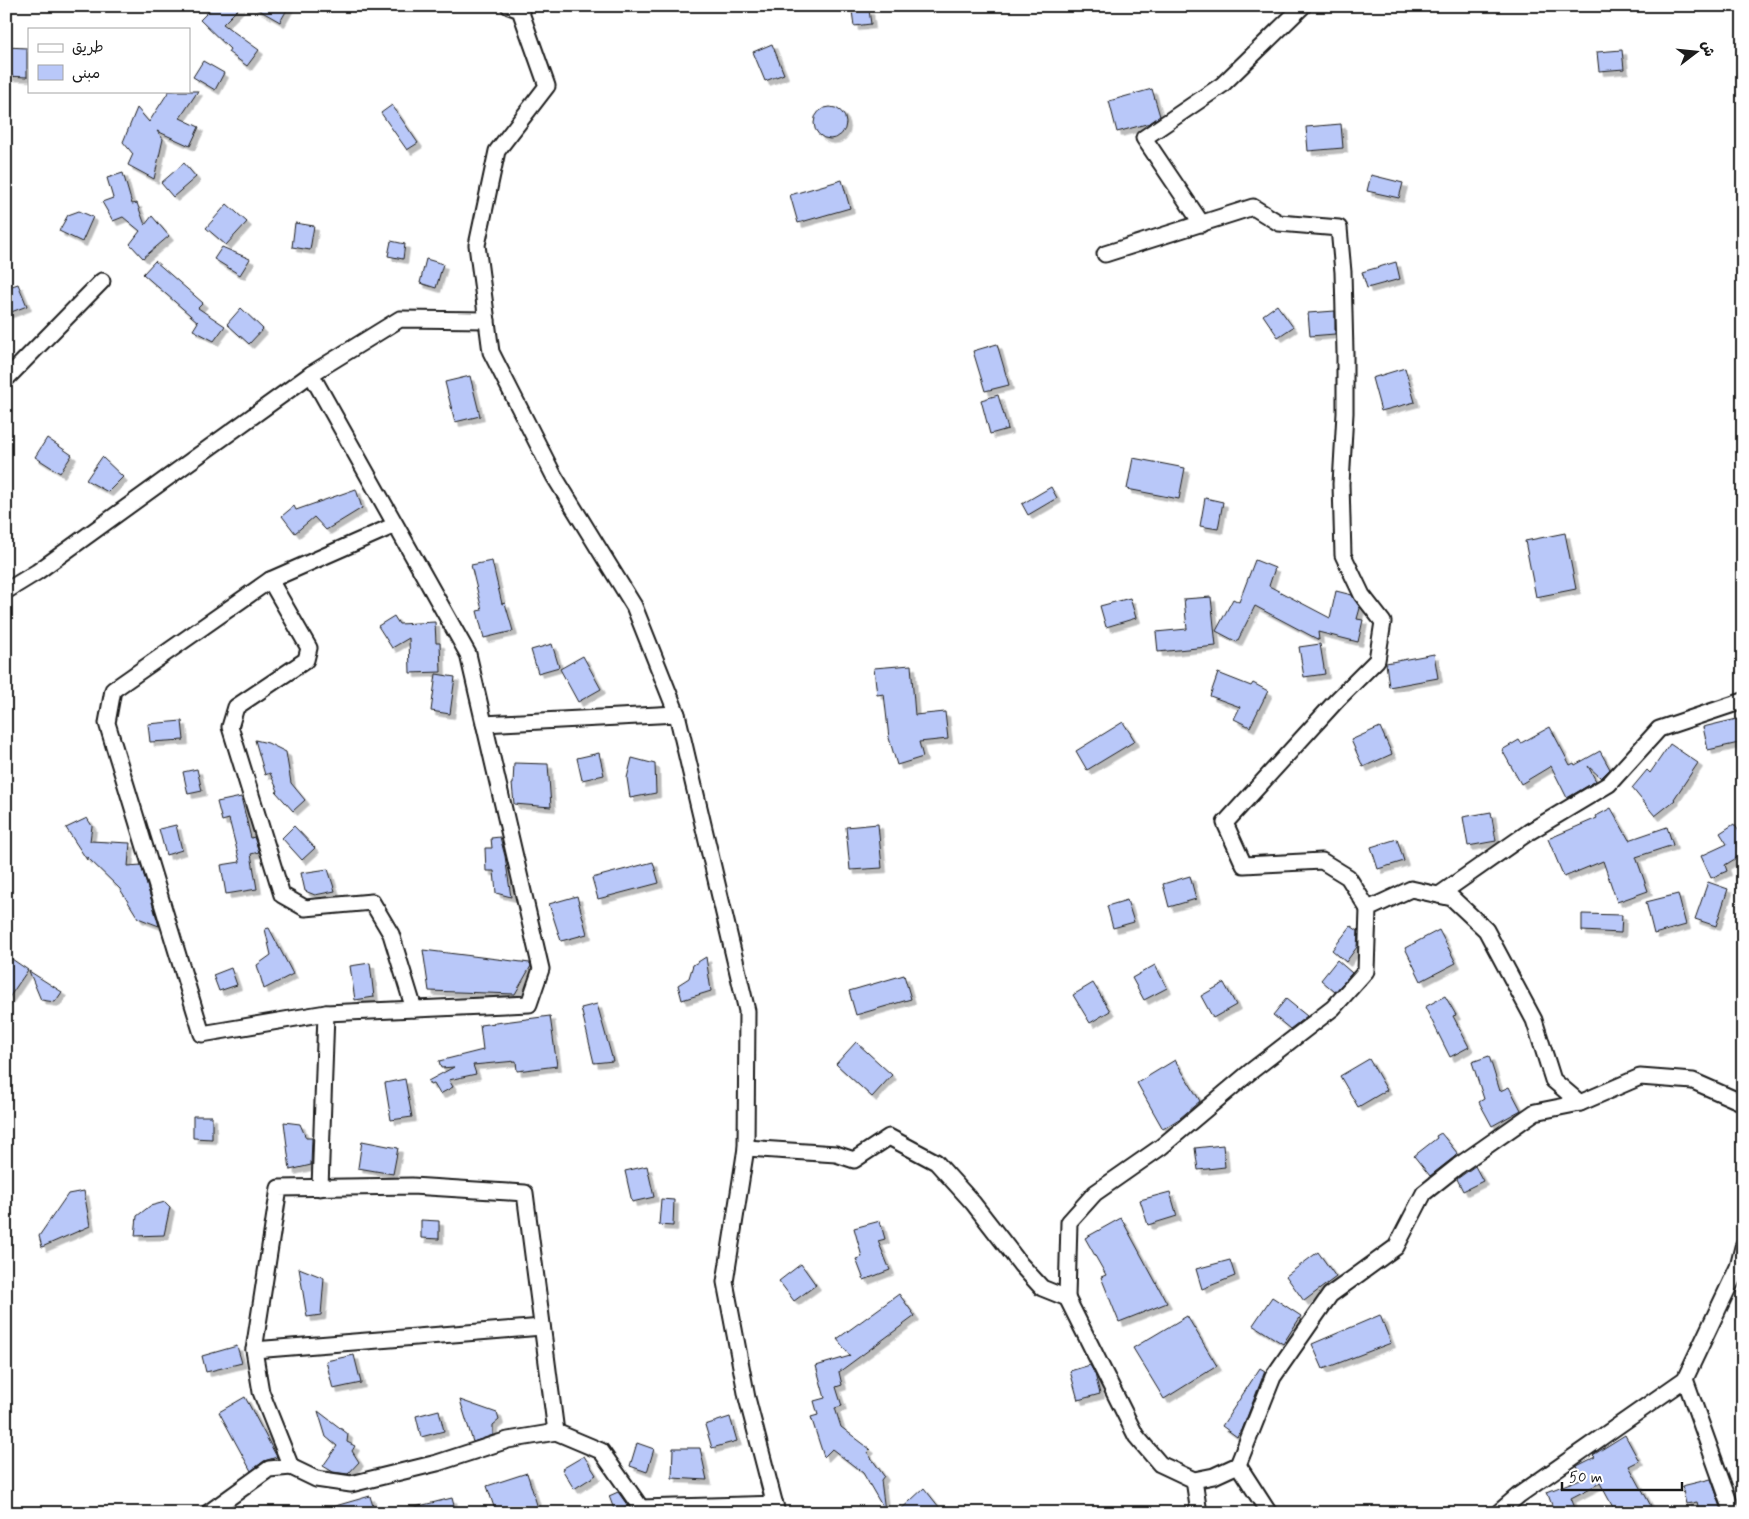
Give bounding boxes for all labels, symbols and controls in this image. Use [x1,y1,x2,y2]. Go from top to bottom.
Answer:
legend [28,28,190,92]
north arrow [1672,28,1722,78]
text: طريق [72,38,104,58]
text: ش [1697,39,1718,59]
text: مبنى [72,64,100,84]
scale bar [1562,1459,1682,1491]
text: 50 m [1569,1468,1603,1488]

